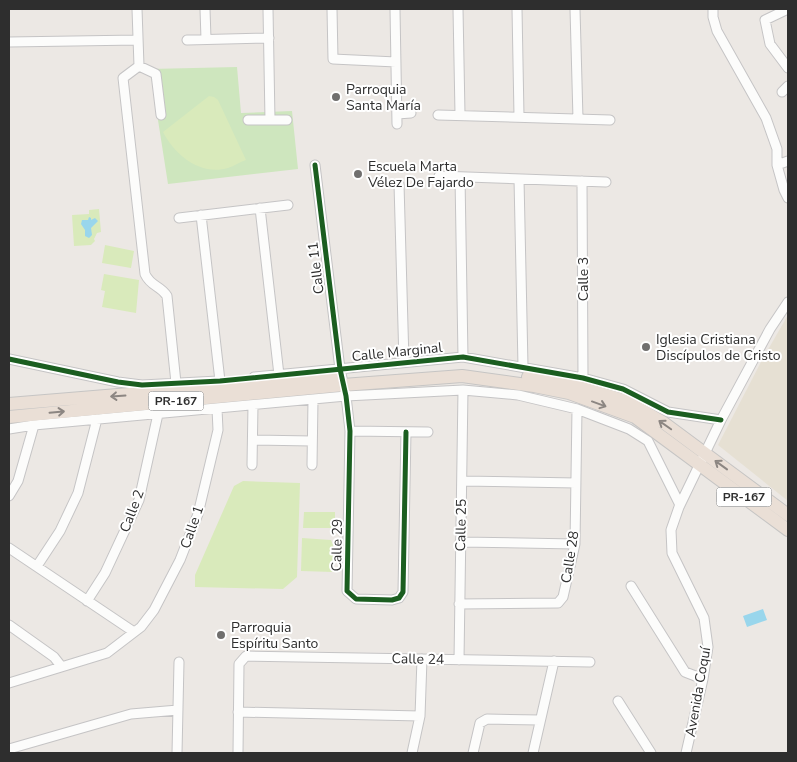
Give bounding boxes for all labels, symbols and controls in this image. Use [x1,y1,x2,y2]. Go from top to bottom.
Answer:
place label: Parroquia Santa María [346,80,421,115]
marker: Parroquia Santa María [330,91,342,103]
place label: Escuela Marta Vélez De Fajardo [367,157,474,192]
marker: Escuela Marta Vélez De Fajardo [352,168,364,180]
street label: Calle 11 [303,241,329,295]
street label: Calle 3 [574,257,593,301]
place label: Iglesia Cristiana Discípulos de Cristo [656,330,781,365]
street label: Calle Marginal [351,338,444,366]
marker: Iglesia Cristiana Discípulos de Cristo [640,341,652,353]
one-way arrow [111,391,127,400]
road number: PR-167 [148,392,204,411]
one-way arrow [590,400,606,409]
one-way arrow [49,407,65,417]
one-way arrow [658,420,672,430]
one-way arrow [715,460,728,471]
street label: Calle 2 [115,487,149,535]
road number: PR-167 [716,488,772,507]
street label: Calle 25 [451,498,471,552]
street label: Calle 1 [176,503,208,551]
street label: Calle 29 [327,518,347,572]
street label: Calle 28 [556,529,584,585]
place label: Parroquia Espíritu Santo [231,618,319,653]
marker: Parroquia Espíritu Santo [215,629,227,641]
street label: Avenida Coquí [681,645,715,738]
street label: Calle 24 [391,649,445,669]

